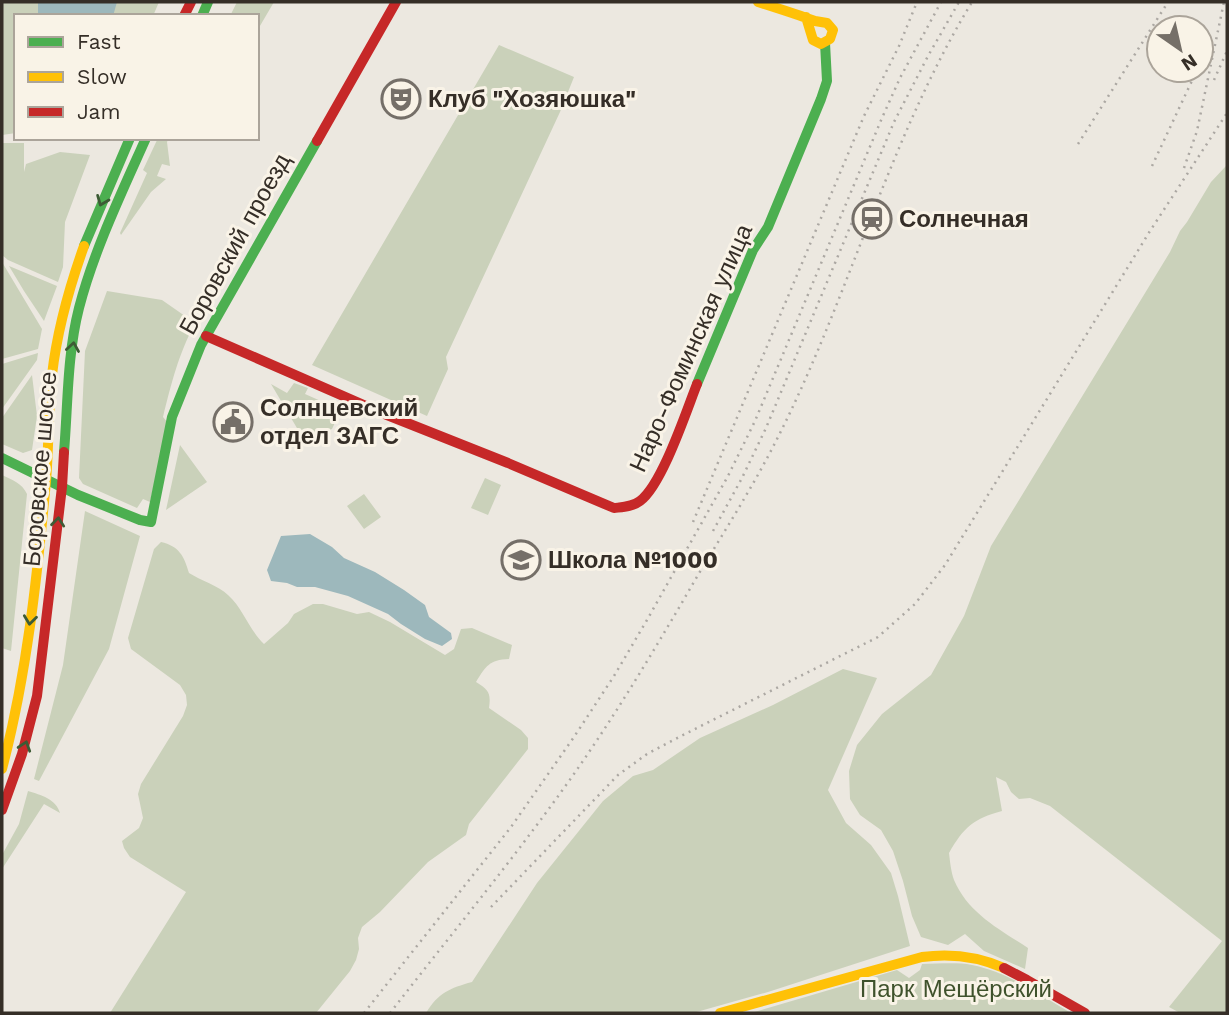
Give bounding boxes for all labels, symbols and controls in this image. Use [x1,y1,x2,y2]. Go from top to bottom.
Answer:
legend [14,14,259,140]
north arrow [1145,14,1215,84]
text: Fast [77,29,121,54]
text: N [1177,49,1201,76]
text: Slow [77,64,127,89]
theatre icon: Клуб "Хозяюшка" [380,78,422,120]
place label: Клуб "Хозяюшка" [428,85,636,113]
text: Jam [77,99,120,124]
street label: Боровский проезд [174,149,296,339]
one-way arrow [97,194,111,206]
station icon: Солнечная [851,198,893,240]
place label: Солнечная [899,205,1029,233]
street label: Наро-Фоминская улица [624,219,759,476]
one-way arrow [65,341,80,353]
street label: Боровское шоссе [18,370,62,568]
place label: Солнцевский отдел ЗАГС [260,394,418,450]
public building icon: Солнцевский отдел ЗАГС [212,401,254,443]
one-way arrow [51,516,66,527]
school or university icon: Школа №1000 [500,539,542,581]
place label: Школа №1000 [548,546,718,574]
one-way arrow [23,614,38,626]
one-way arrow [17,741,31,753]
park label: Парк Мещёрский [860,975,1052,1003]

